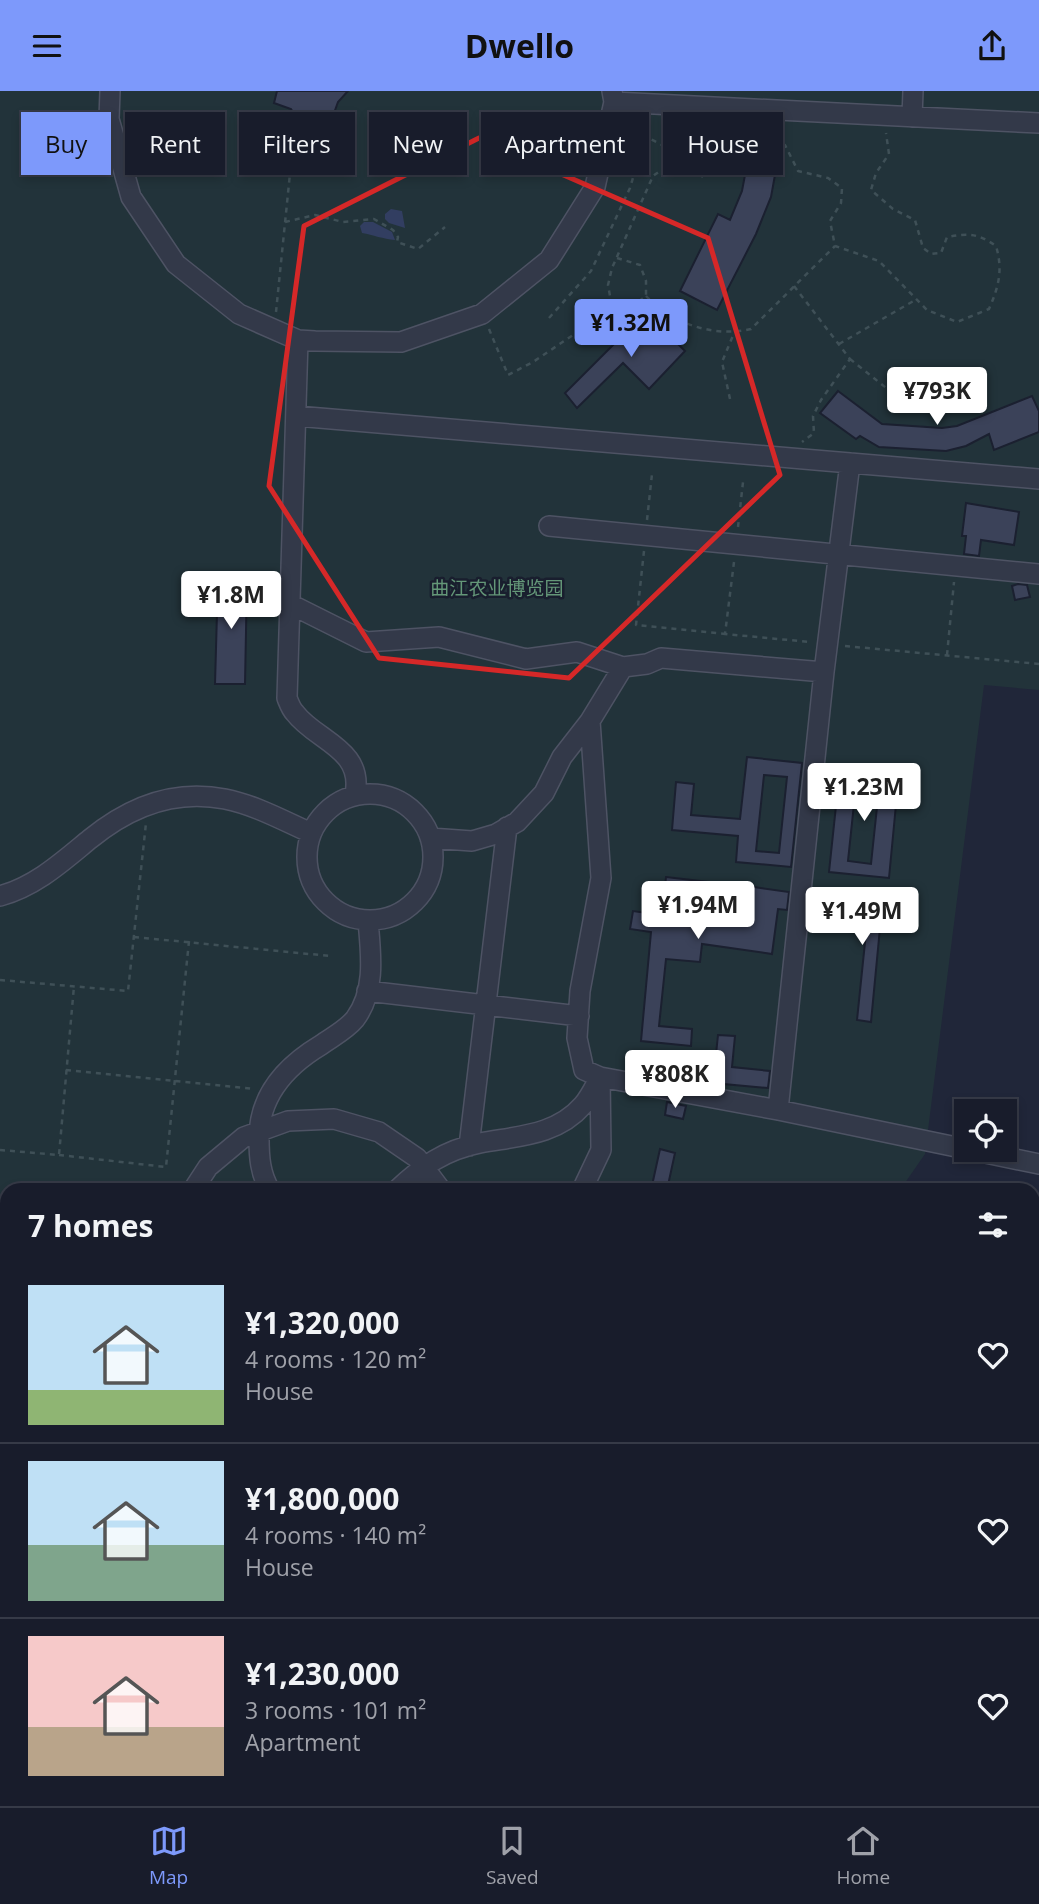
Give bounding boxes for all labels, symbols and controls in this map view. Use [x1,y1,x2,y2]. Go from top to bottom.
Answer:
text: Dwello [465,24,574,67]
icon: menu [28,27,66,65]
icon: share [973,27,1011,65]
chip: Buy [21,112,111,175]
chip: Rent [125,112,225,175]
chip: Filters [239,112,355,175]
chip: New [369,112,467,175]
chip: Apartment [481,112,649,175]
chip: House [663,112,783,175]
pin: ¥1.32M [574,299,688,359]
text: ¥1.32M [591,306,671,338]
pin: ¥793K [888,367,986,427]
text: ¥793K [903,374,971,406]
pin: ¥1.8M [182,571,280,631]
park label: 曲江农业博览园 [430,575,564,601]
text: ¥1.8M [197,578,265,610]
pin: ¥1.23M [807,763,921,823]
text: ¥1.23M [824,770,904,802]
pin: ¥1.94M [641,881,755,941]
pin: ¥1.49M [805,887,919,947]
text: ¥1.94M [658,888,738,920]
text: ¥1.49M [822,894,902,926]
pin: ¥808K [626,1051,724,1110]
text: ¥808K [641,1057,709,1089]
map controls [954,1099,1017,1162]
button: locate [954,1099,1017,1162]
text: 7 homes [28,1205,153,1246]
icon: filters [974,1206,1012,1244]
text: ¥1,320,000 [245,1302,399,1343]
icon: home [84,1313,168,1397]
icon: heart [974,1336,1012,1374]
text: 4 rooms · 120 m² [245,1343,426,1375]
text: House [245,1375,314,1407]
text: ¥1,800,000 [245,1478,399,1519]
icon: home [84,1489,168,1573]
icon: heart [974,1512,1012,1550]
text: 4 rooms · 140 m² [245,1519,426,1551]
text: House [245,1551,314,1583]
text: ¥1,230,000 [245,1653,399,1694]
icon: home [84,1664,168,1748]
icon: heart [974,1687,1012,1725]
text: 3 rooms · 101 m² [245,1694,426,1726]
text: Apartment [245,1726,361,1758]
tab: Map [149,1822,188,1890]
tab: Saved [486,1822,539,1890]
tab: Home [836,1822,890,1890]

